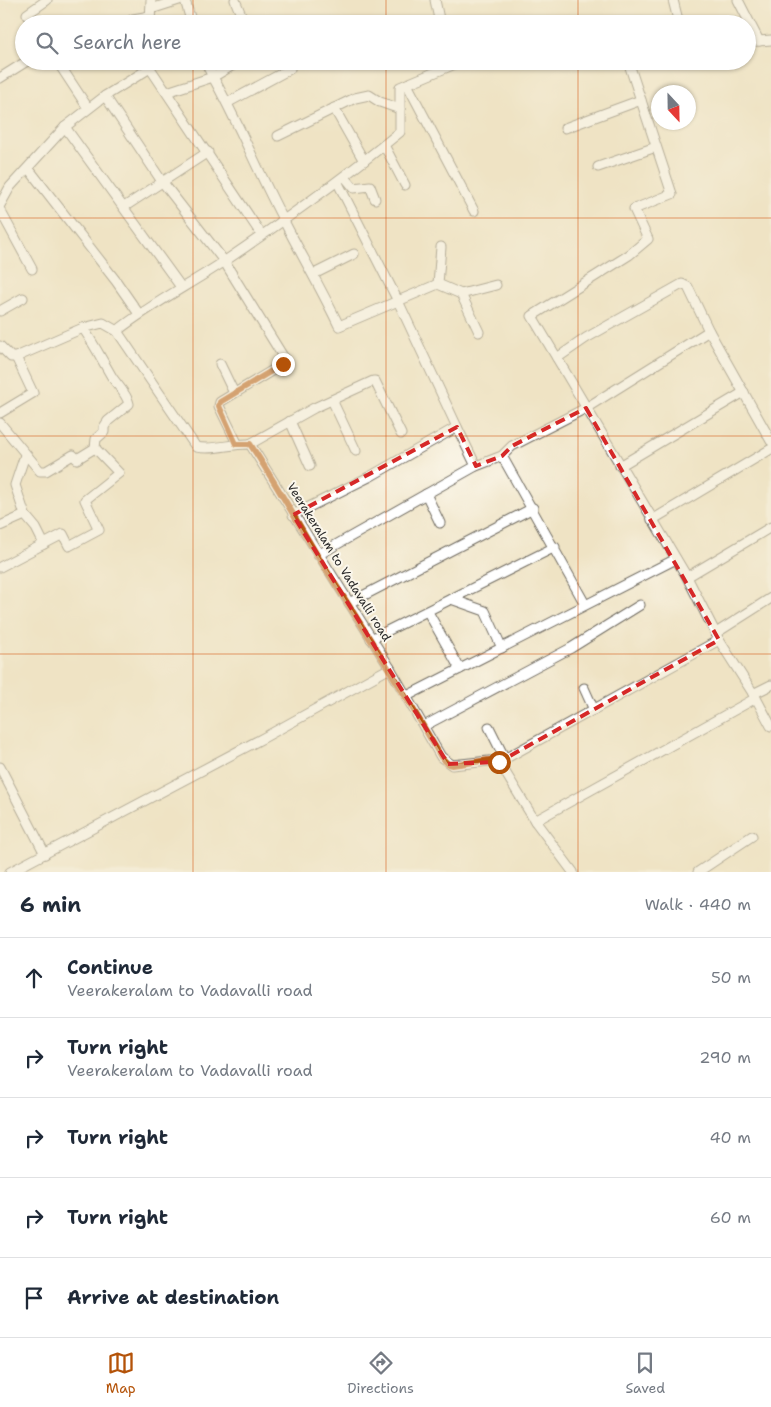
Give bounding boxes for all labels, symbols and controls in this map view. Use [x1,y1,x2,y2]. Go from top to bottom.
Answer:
search box [15,15,756,70]
icon: search [33,29,61,57]
text: Search here [73,30,182,55]
north arrow [651,85,696,130]
route end [272,353,295,376]
street label: Veerakeralam to Vadavalli road [283,480,395,645]
route start [488,751,511,774]
text: 6 min [20,891,81,919]
text: Walk · 440 m [645,894,751,915]
text: Continue [67,955,153,980]
icon: ahead [20,964,48,992]
text: 50 m [711,967,751,988]
text: Veerakeralam to Vadavalli road [67,980,313,1001]
text: Turn right [67,1035,168,1060]
icon: right [20,1044,48,1072]
text: 290 m [699,1047,751,1068]
text: Veerakeralam to Vadavalli road [67,1060,313,1081]
icon: right [20,1124,48,1152]
text: Turn right [67,1125,168,1150]
text: 40 m [709,1127,751,1148]
icon: right [20,1204,48,1232]
text: Turn right [67,1205,168,1230]
text: 60 m [710,1207,751,1228]
icon: arrive [20,1284,48,1312]
text: Arrive at destination [67,1285,279,1310]
tab: Map [106,1349,136,1397]
tab: Directions [347,1349,414,1397]
tab: Saved [626,1349,665,1397]

